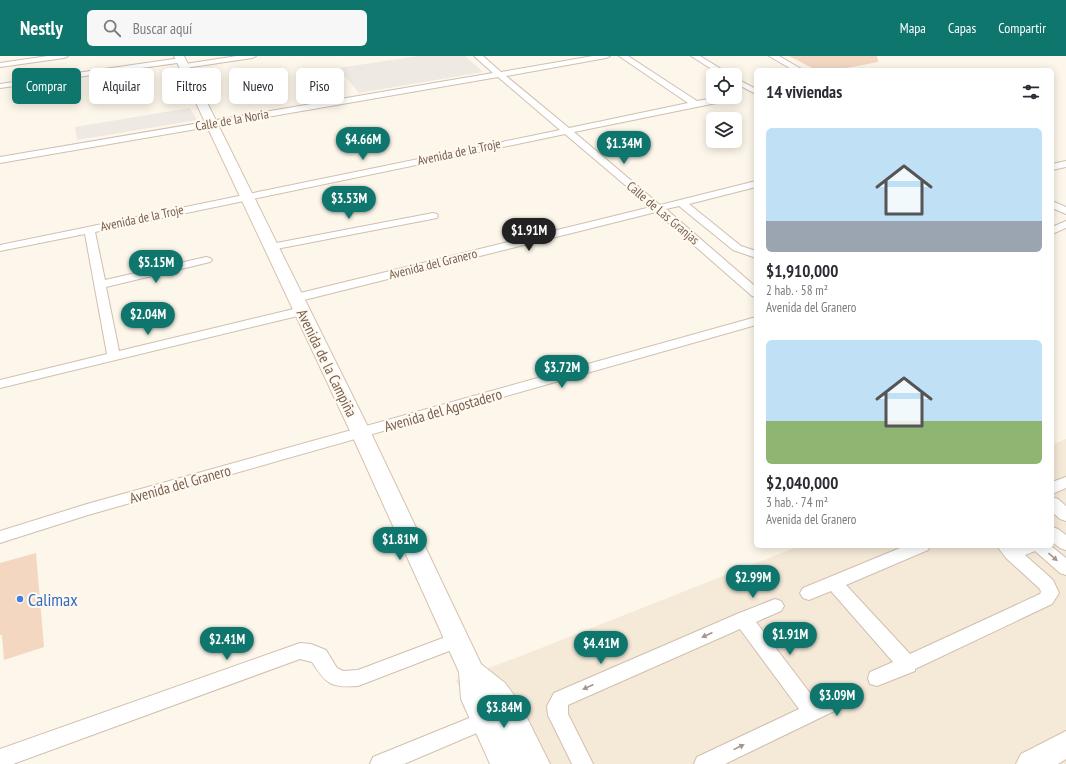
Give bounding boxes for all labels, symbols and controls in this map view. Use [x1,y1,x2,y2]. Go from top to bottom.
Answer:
search box [87,10,367,46]
text: Nestly [20,16,63,40]
icon: search [101,17,123,39]
text: Buscar aquí [133,19,192,38]
text: Mapa [900,19,926,37]
text: Capas [948,19,976,37]
text: Compartir [998,19,1046,37]
chip: Comprar [12,68,81,104]
chip: Alquilar [89,68,154,104]
chip: Filtros [162,68,221,104]
chip: Nuevo [229,68,288,104]
chip: Piso [296,68,344,104]
map controls [706,68,742,148]
button: locate [706,68,742,104]
text: 14 viviendas [766,81,842,103]
icon: filters [1020,81,1042,103]
street label: Calle de la Noria [194,105,270,135]
button: layers [706,112,742,148]
pin: $4.66M [330,127,396,161]
text: $4.66M [345,131,381,148]
pin: $1.34M [591,131,657,165]
street label: Avenida de la Troje [416,135,502,169]
text: $1.34M [606,135,642,152]
icon: home [868,154,940,226]
street label: Calle de Las Granjas [623,178,703,248]
pin: $3.53M [316,186,382,220]
text: $3.53M [331,190,367,207]
street label: Avenida de la Troje [99,201,185,235]
pin: $1.91M [496,218,562,252]
text: $1.91M [511,222,547,239]
street label: Avenida del Granero [387,245,479,283]
pin: $5.15M [123,250,189,284]
text: $5.15M [138,254,174,271]
text: $1,910,000 [766,260,838,282]
text: 2 hab. · 58 m² [766,282,828,299]
text: Avenida del Granero [766,299,856,316]
pin: $2.04M [115,302,181,336]
text: $2.04M [130,306,166,323]
street label: Avenida de la Campiña [293,306,361,420]
pin: $3.72M [529,355,595,389]
text: $3.72M [544,359,580,376]
icon: home [868,366,940,438]
street label: Avenida del Agostadero [382,384,504,436]
street label: Avenida del Granero [127,460,233,508]
text: $2,040,000 [766,472,838,494]
text: 3 hab. · 74 m² [766,494,828,511]
text: Avenida del Granero [766,511,856,528]
pin: $1.81M [367,527,433,561]
text: $1.81M [382,531,418,548]
one-way arrow [1048,553,1058,562]
pin: $2.99M [720,565,786,599]
text: $2.99M [735,569,771,586]
place label: Calimax [28,588,78,611]
marker: Calimax [15,594,25,604]
pin: $1.91M [757,622,823,656]
text: $1.91M [772,626,808,643]
pin: $2.41M [194,627,260,661]
text: $2.41M [209,631,245,648]
pin: $4.41M [568,631,634,665]
one-way arrow [702,632,713,638]
text: $4.41M [583,635,619,652]
pin: $3.09M [804,683,870,717]
one-way arrow [583,684,594,690]
text: $3.09M [819,687,855,704]
pin: $3.84M [471,695,537,729]
text: $3.84M [486,699,522,716]
one-way arrow [734,744,745,750]

